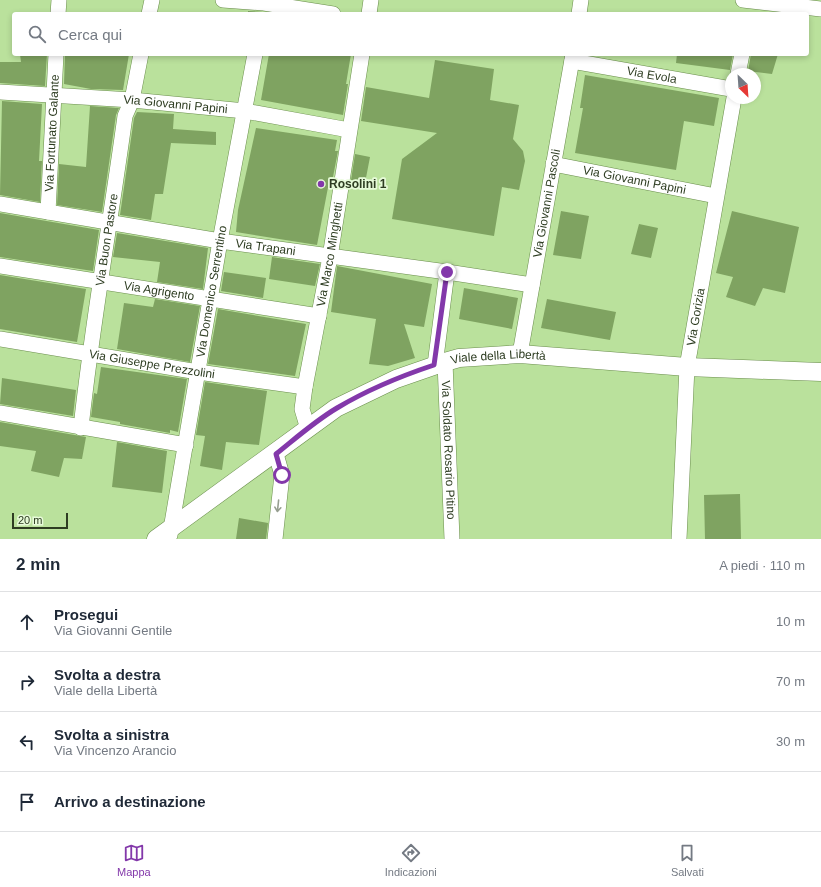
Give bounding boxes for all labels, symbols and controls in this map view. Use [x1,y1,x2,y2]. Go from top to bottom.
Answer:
search box [12,12,809,56]
icon: search [26,23,48,45]
text: Cerca qui [58,26,122,43]
street label: Via Evola [626,64,678,86]
north arrow [725,68,761,104]
street label: Via Fortunato Galante [42,74,62,192]
street label: Via Giovanni Papini [123,92,228,116]
street label: Via Giovanni Pascoli [530,148,563,259]
street label: Via Giovanni Papini [582,163,687,197]
place label: Rosolini 1 [329,177,387,191]
marker: Rosolini 1 [316,179,326,189]
street label: Via Buon Pastore [93,192,121,287]
street label: Via Marco Minghetti [314,201,346,308]
street label: Via Domenico Serrentino [193,224,230,358]
street label: Via Trapani [235,236,296,258]
route end [438,263,456,281]
street label: Via Agrigento [123,278,196,303]
street label: Via Gorizia [684,287,708,347]
street label: Via Giuseppe Prezzolini [88,347,216,381]
street label: Viale della Libertà [449,347,547,367]
street label: Via Soldato Rosario Pitino [439,380,458,520]
route start [273,466,291,484]
one-way arrow [274,499,282,512]
scale bar [12,511,68,530]
text: 20 m [18,514,42,526]
text: 2 min [16,555,60,574]
text: A piedi · 110 m [719,558,805,573]
text: Prosegui [54,606,118,623]
icon: ahead [16,611,38,633]
text: 10 m [776,614,805,629]
text: Via Giovanni Gentile [54,623,172,638]
text: Svolta a destra [54,666,161,683]
icon: right [16,671,38,693]
text: 70 m [776,674,805,689]
text: Viale della Libertà [54,683,157,698]
text: Svolta a sinistra [54,726,169,743]
icon: left [16,731,38,753]
text: 30 m [776,734,805,749]
text: Via Vincenzo Arancio [54,743,176,758]
icon: arrive [16,791,38,813]
text: Arrivo a destinazione [54,793,206,810]
tab: Mappa [117,842,151,878]
tab: Indicazioni [385,842,437,878]
tab: Salvati [671,842,704,878]

